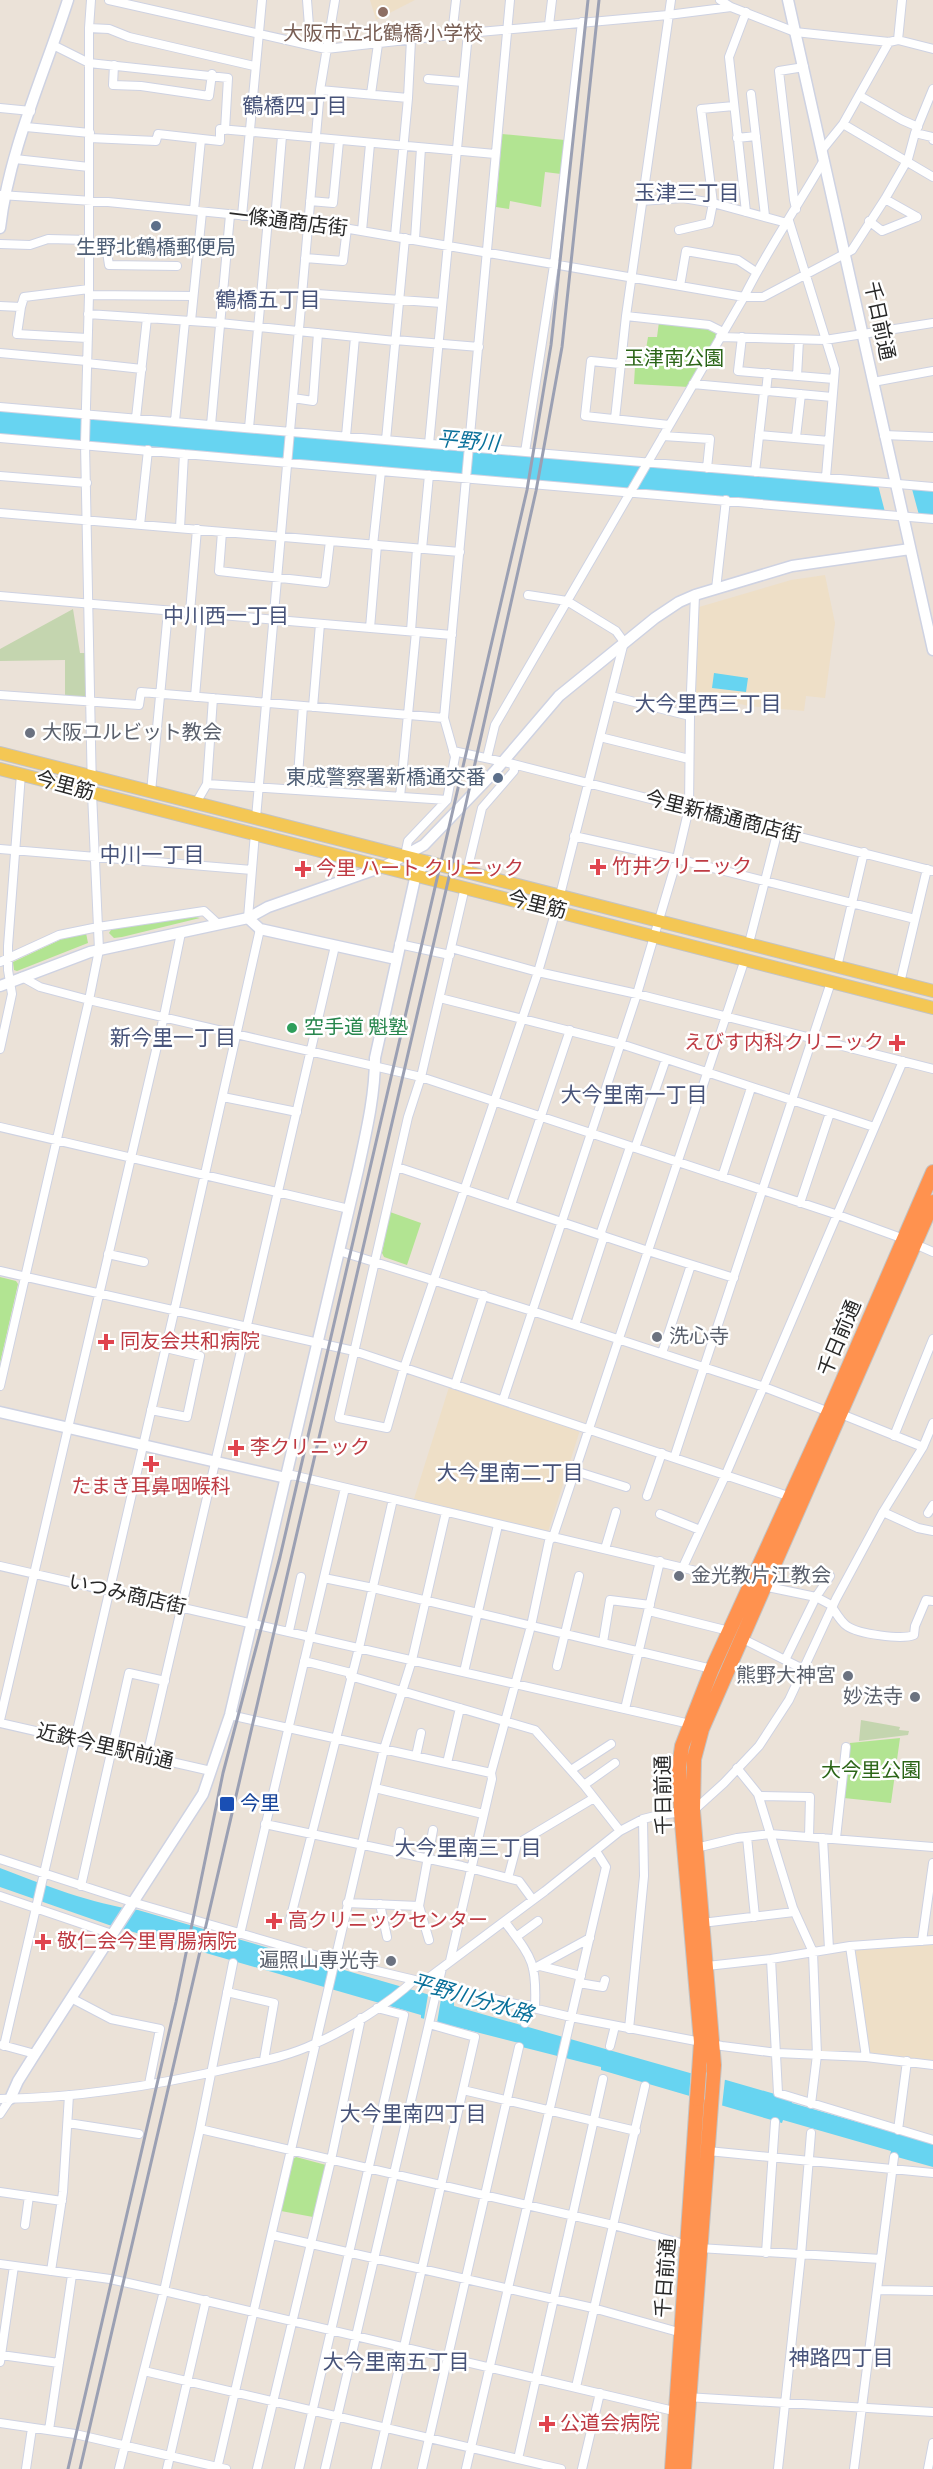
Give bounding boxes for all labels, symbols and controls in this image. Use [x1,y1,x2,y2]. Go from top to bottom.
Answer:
marker: 大阪市立北鶴橋小学校 [376,5,390,19]
place label: 大阪市立北鶴橋小学校 [283,20,483,48]
district label: 鶴橋四丁目 [243,91,348,121]
district label: 玉津三丁目 [635,178,740,208]
street label: 一條通商店街 [227,201,349,243]
marker: 生野北鶴橋郵便局 [149,219,163,233]
place label: 生野北鶴橋郵便局 [76,234,236,262]
street label: 千日前通 [857,279,901,363]
district label: 鶴橋五丁目 [216,285,321,315]
park label: 玉津南公園 [624,345,724,373]
water label: 平野川 [435,423,503,459]
district label: 中川西一丁目 [163,601,289,631]
district label: 大今里西三丁目 [635,689,782,719]
place label: 大阪ユルビット教会 [42,719,222,747]
marker: 大阪ユルビット教会 [23,726,37,740]
place label: 東成警察署新橋通交番 [286,764,486,792]
street label: 今里筋 [32,765,98,807]
marker: 東成警察署新橋通交番 [491,771,505,785]
street label: 今里新橋通商店街 [642,784,804,850]
district label: 中川一丁目 [100,840,205,870]
place label: 竹井クリニック [612,853,752,881]
place label: 今里 ハート クリニック [316,855,524,883]
marker: 竹井クリニック [589,858,607,876]
marker: 今里 ハート クリニック [294,860,312,878]
street label: 今里筋 [505,884,569,926]
place label: 空手道 魁塾 [304,1014,408,1042]
marker: 空手道 魁塾 [285,1021,299,1035]
district label: 新今里一丁目 [110,1023,236,1053]
place label: えびす内科クリニック [684,1029,884,1057]
marker: えびす内科クリニック [888,1034,906,1052]
district label: 大今里南一丁目 [561,1080,708,1110]
street label: 千日前通 [811,1296,869,1380]
place label: 洗心寺 [669,1323,729,1351]
place label: 同友会共和病院 [120,1328,260,1356]
marker: 洗心寺 [650,1330,664,1344]
marker: 同友会共和病院 [97,1333,115,1351]
place label: 李クリニック [250,1434,370,1462]
marker: 李クリニック [227,1439,245,1457]
marker: たまき耳鼻咽喉科 [142,1455,160,1473]
district label: 大今里南二丁目 [437,1458,584,1488]
place label: たまき耳鼻咽喉科 [71,1473,231,1501]
place label: 金光教片江教会 [691,1562,831,1590]
street label: いつみ商店街 [65,1568,189,1622]
marker: 金光教片江教会 [672,1569,686,1583]
place label: 熊野大神宮 [736,1662,836,1690]
marker: 熊野大神宮 [841,1669,855,1683]
place label: 妙法寺 [843,1683,903,1711]
marker: 妙法寺 [908,1690,922,1704]
street label: 近鉄今里駅前通 [34,1718,176,1776]
street label: 千日前通 [649,1755,679,1835]
park label: 大今里公園 [821,1757,921,1785]
place label: 今里 [240,1790,280,1818]
marker: 今里 [218,1795,236,1813]
district label: 大今里南三丁目 [395,1833,542,1863]
place label: 高クリニックセンター [288,1907,488,1935]
marker: 高クリニックセンター [265,1912,283,1930]
place label: 敬仁会今里胃腸病院 [57,1928,237,1956]
marker: 敬仁会今里胃腸病院 [34,1933,52,1951]
place label: 遍照山専光寺 [259,1947,379,1975]
marker: 遍照山専光寺 [384,1954,398,1968]
water label: 平野川分水路 [407,1966,539,2030]
district label: 大今里南四丁目 [340,2099,487,2129]
street label: 千日前通 [649,2237,683,2319]
district label: 神路四丁目 [789,2343,894,2373]
district label: 大今里南五丁目 [323,2347,470,2377]
place label: 公道会病院 [560,2410,660,2438]
marker: 公道会病院 [538,2415,556,2433]

